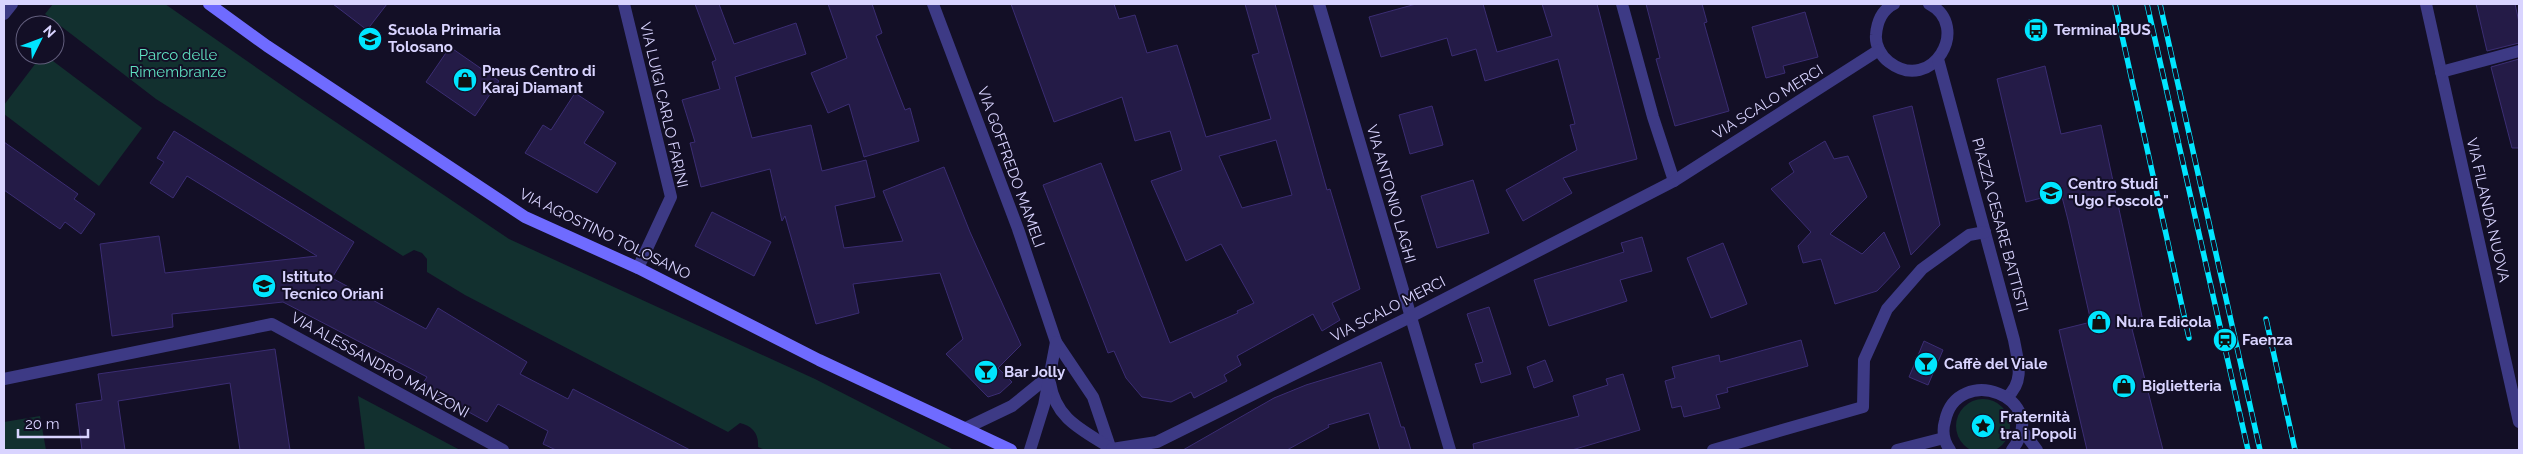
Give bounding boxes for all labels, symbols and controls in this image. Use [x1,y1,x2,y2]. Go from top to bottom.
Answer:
north arrow [15,15,65,65]
bus stop icon: Terminal BUS [2023,17,2049,43]
street label: VIA LUIGI CARLO FARINI [636,20,692,190]
place label: Scuola Primaria Tolosano [388,21,501,56]
place label: Terminal BUS [2054,21,2151,39]
text: N [40,22,59,41]
school or university icon: Scuola Primaria Tolosano [357,26,383,52]
park label: Parco delle Rimembranze [130,46,227,81]
street label: VIA SCALO MERCI [1710,61,1826,143]
place label: Pneus Centro di Karaj Diamant [482,62,596,97]
shop icon: Pneus Centro di Karaj Diamant [452,67,478,93]
street label: VIA GOFFREDO MAMELI [973,84,1049,250]
street label: VIA ANTONIO LAGHI [1363,123,1419,265]
street label: PIAZZA CESARE BATTISTI [1968,136,2032,314]
street label: VIA FILANDA NUOVA [2463,136,2513,284]
place label: Centro Studi "Ugo Foscolo" [2068,175,2169,210]
school or university icon: Centro Studi "Ugo Foscolo" [2038,180,2064,206]
street label: VIA AGOSTINO TOLOSANO [516,185,694,283]
place label: Istituto Tecnico Oriani [282,268,384,303]
street label: VIA SCALO MERCI [1328,272,1448,346]
school or university icon: Istituto Tecnico Oriani [251,273,277,299]
street label: VIA ALESSANDRO MANZONI [288,308,472,422]
shop icon: Nu.ra Edicola [2086,309,2112,335]
place label: Nu.ra Edicola [2116,313,2212,331]
station icon: Faenza [2212,327,2238,353]
place label: Faenza [2242,331,2293,349]
bar icon: Caffè del Viale [1913,351,1939,377]
place label: Caffè del Viale [1944,355,2047,373]
bar icon: Bar Jolly [973,359,999,385]
place label: Bar Jolly [1004,363,1066,381]
shop icon: Biglietteria [2111,373,2137,399]
place label: Biglietteria [2142,377,2222,395]
scale bar [18,406,88,438]
place label: Fraternità tra i Popoli [2000,408,2077,443]
place icon: Fraternità tra i Popoli [1970,413,1996,439]
text: 20 m [25,415,60,433]

